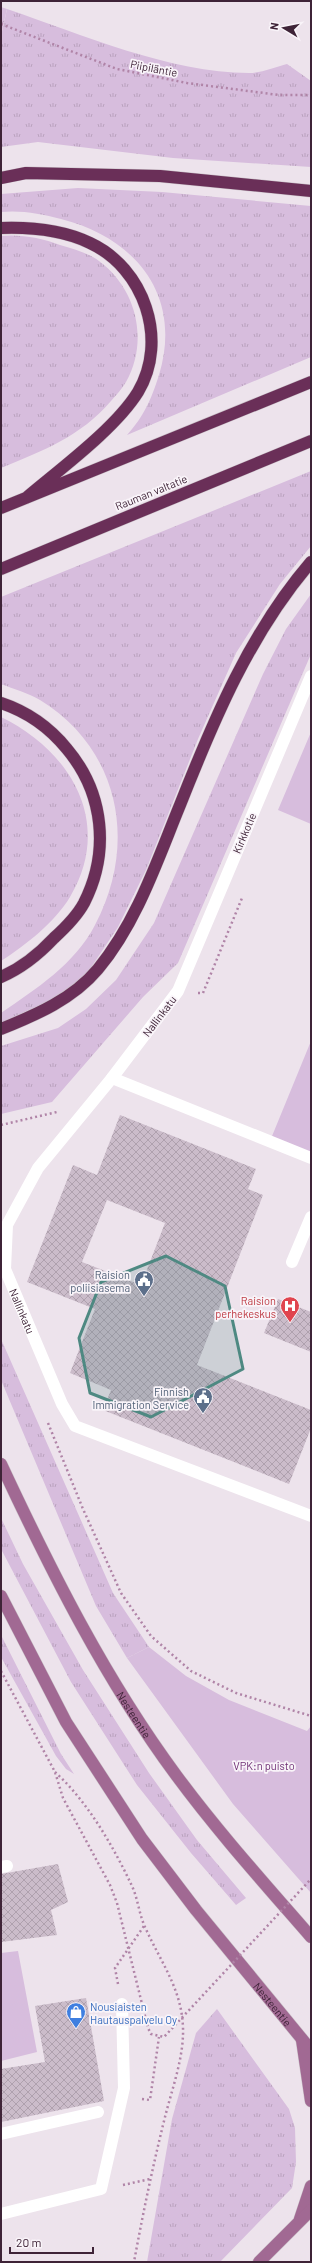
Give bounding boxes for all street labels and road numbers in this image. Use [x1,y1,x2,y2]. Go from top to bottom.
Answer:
street label: Piipiläntie [129,57,179,79]
street label: Rauman valtatie [113,472,189,512]
street label: Kirkkotie [230,811,258,855]
street label: Nallinkatu [139,993,179,1039]
street label: Nallinkatu [7,1286,38,1335]
street label: Nesteentie [115,1689,154,1740]
street label: Nesteentie [251,1979,295,2028]

